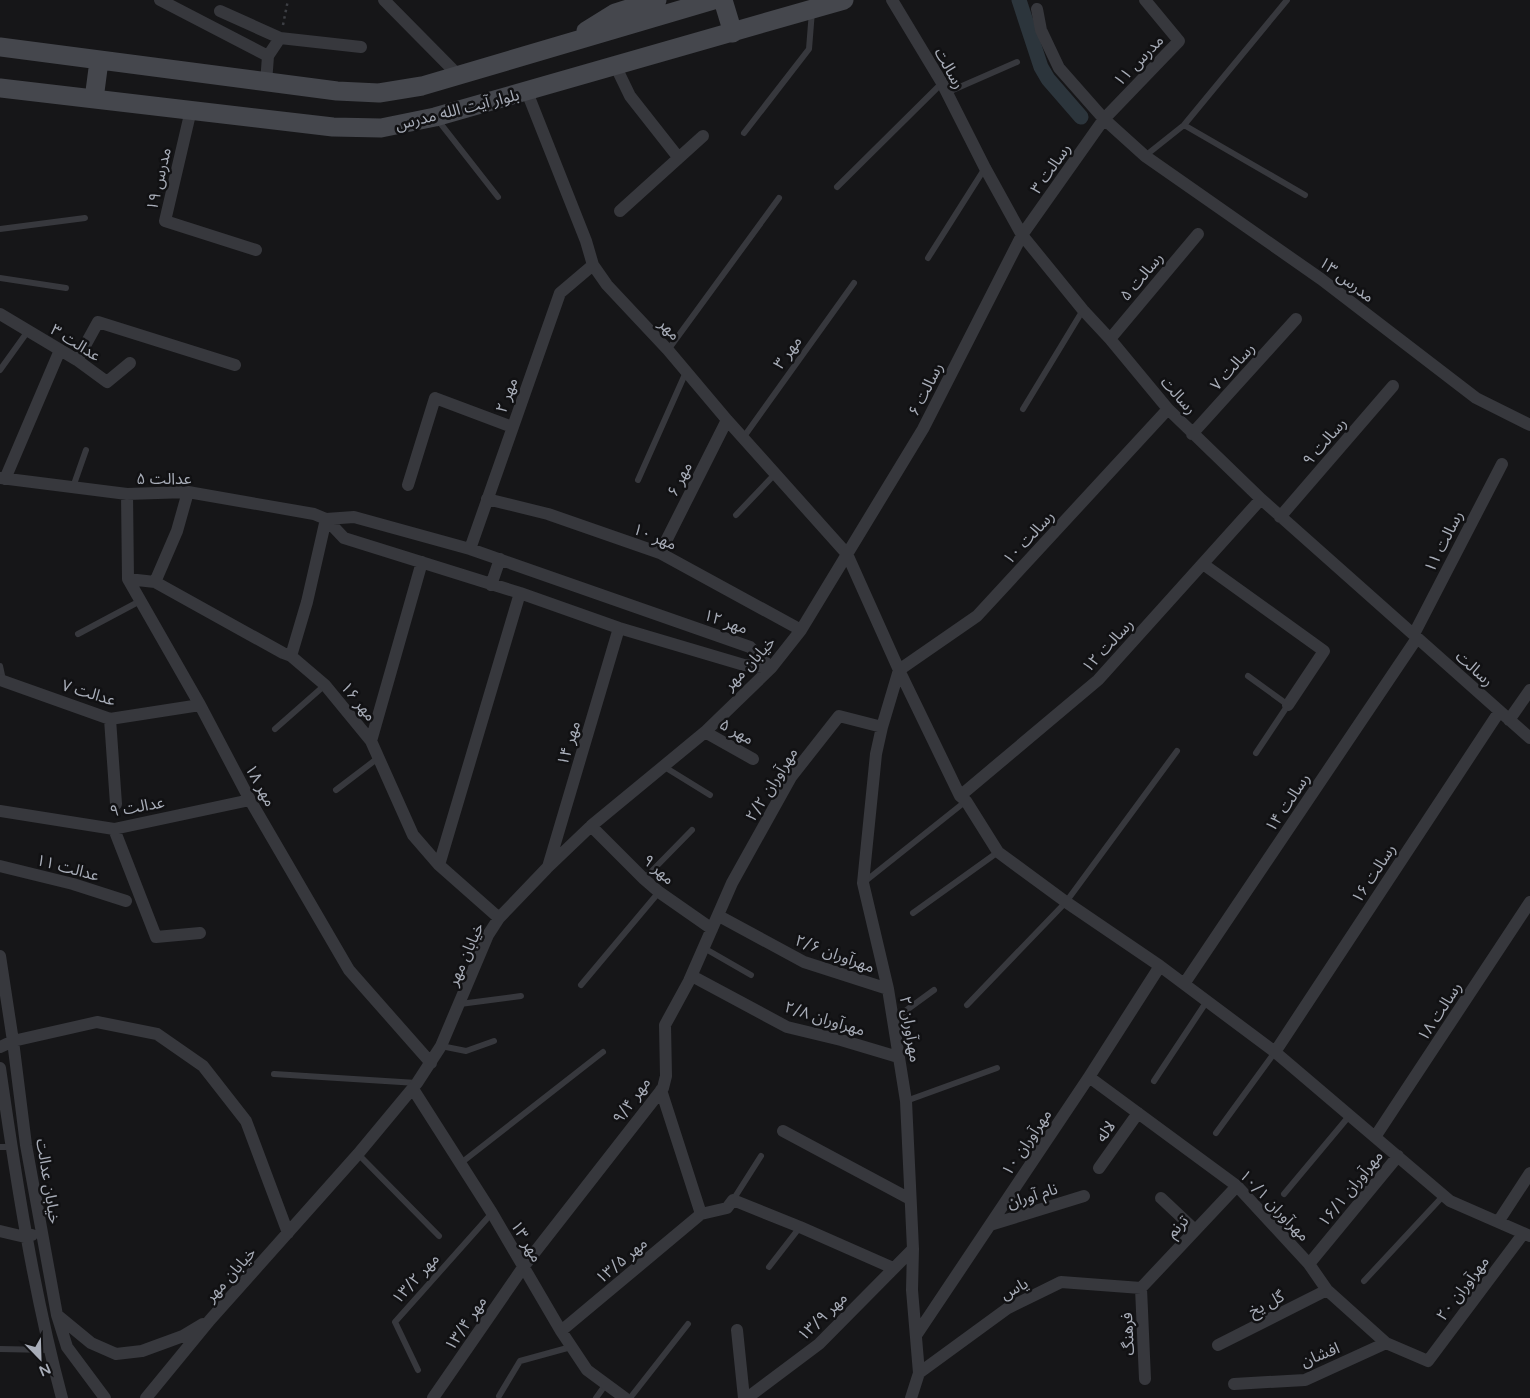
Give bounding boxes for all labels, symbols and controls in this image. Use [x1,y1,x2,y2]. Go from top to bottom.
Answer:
street label: مدرس ۱۱ [1109,31,1168,91]
street label: رسالت [930,44,969,93]
street label: بلوار آیت الله مدرس [393,85,521,135]
street label: رسالت ۳ [1026,139,1076,198]
street label: مدرس ۱۹ [142,146,176,213]
street label: رسالت ۵ [1116,248,1168,305]
street label: مدرس ۱۳ [1315,253,1378,307]
street label: مهر [653,314,684,345]
street label: عدالت ۳ [47,320,104,366]
street label: مهر ۳ [769,332,807,373]
street label: رسالت ۷ [1206,339,1259,395]
street label: رسالت ۶ [904,359,948,420]
street label: رسالت [1156,373,1200,419]
street label: مهر ۲ [491,375,523,416]
street label: رسالت ۹ [1298,413,1351,470]
street label: مهر ۶ [663,459,697,500]
street label: عدالت ۵ [136,469,192,489]
street label: رسالت ۱۰ [999,506,1059,569]
street label: رسالت ۱۱ [1420,507,1468,576]
street label: مهر ۱۰ [630,519,679,555]
street label: مهر ۱۲ [701,605,750,639]
street label: رسالت ۱۲ [1078,614,1138,677]
street label: خیابان مهر [719,632,780,696]
street label: رسالت [1451,647,1497,691]
street label: عدالت ۷ [59,675,118,711]
street label: مهر ۱۶ [336,678,380,726]
street label: مهر ۵ [716,714,757,749]
street label: مهر ۱۴ [553,719,585,768]
street label: مهرآوران ۲/۲ [741,744,802,825]
street label: مهر ۱۸ [240,761,280,810]
street label: رسالت ۱۴ [1261,769,1315,836]
street label: عدالت ۹ [108,792,166,822]
street label: رسالت ۱۶ [1347,840,1400,907]
street label: عدالت ۱۱ [34,850,101,886]
street label: مهر ۹ [638,850,679,889]
street label: خیابان مهر [443,920,489,990]
street label: مهرآوران ۲/۶ [792,930,877,978]
street label: رسالت ۱۸ [1413,978,1466,1045]
street label: مهرآوران ۲ [895,995,925,1064]
street label: مهرآوران ۲/۸ [782,997,867,1041]
street label: مهر ۹/۴ [608,1074,655,1128]
street label: مهرآوران ۱۰ [997,1105,1056,1180]
street label: لاله [1092,1117,1120,1146]
street label: خیابان عدالت [31,1137,65,1225]
street label: مهرآوران ۱۶/۱ [1314,1146,1388,1231]
street label: مهرآوران ۱۰/۱ [1235,1166,1314,1246]
street label: نام آوران [1004,1179,1061,1215]
street label: ترنم [1162,1211,1195,1244]
street label: مهر ۱۳ [506,1217,546,1266]
street label: مهر ۱۳/۵ [592,1233,652,1288]
street label: خیابان مهر [200,1243,261,1307]
street label: مهر ۱۳/۲ [388,1249,444,1308]
street label: مهرآوران ۲۰ [1432,1252,1494,1325]
street label: یاس [997,1273,1032,1304]
street label: گل یخ [1245,1286,1289,1323]
street label: مهر ۱۳/۹ [794,1288,852,1345]
street label: مهر ۱۳/۴ [440,1292,491,1355]
street label: فرهنگ [1117,1312,1139,1356]
north arrow [15,1333,65,1383]
street label: افشان [1298,1338,1343,1372]
text: N [36,1359,53,1380]

